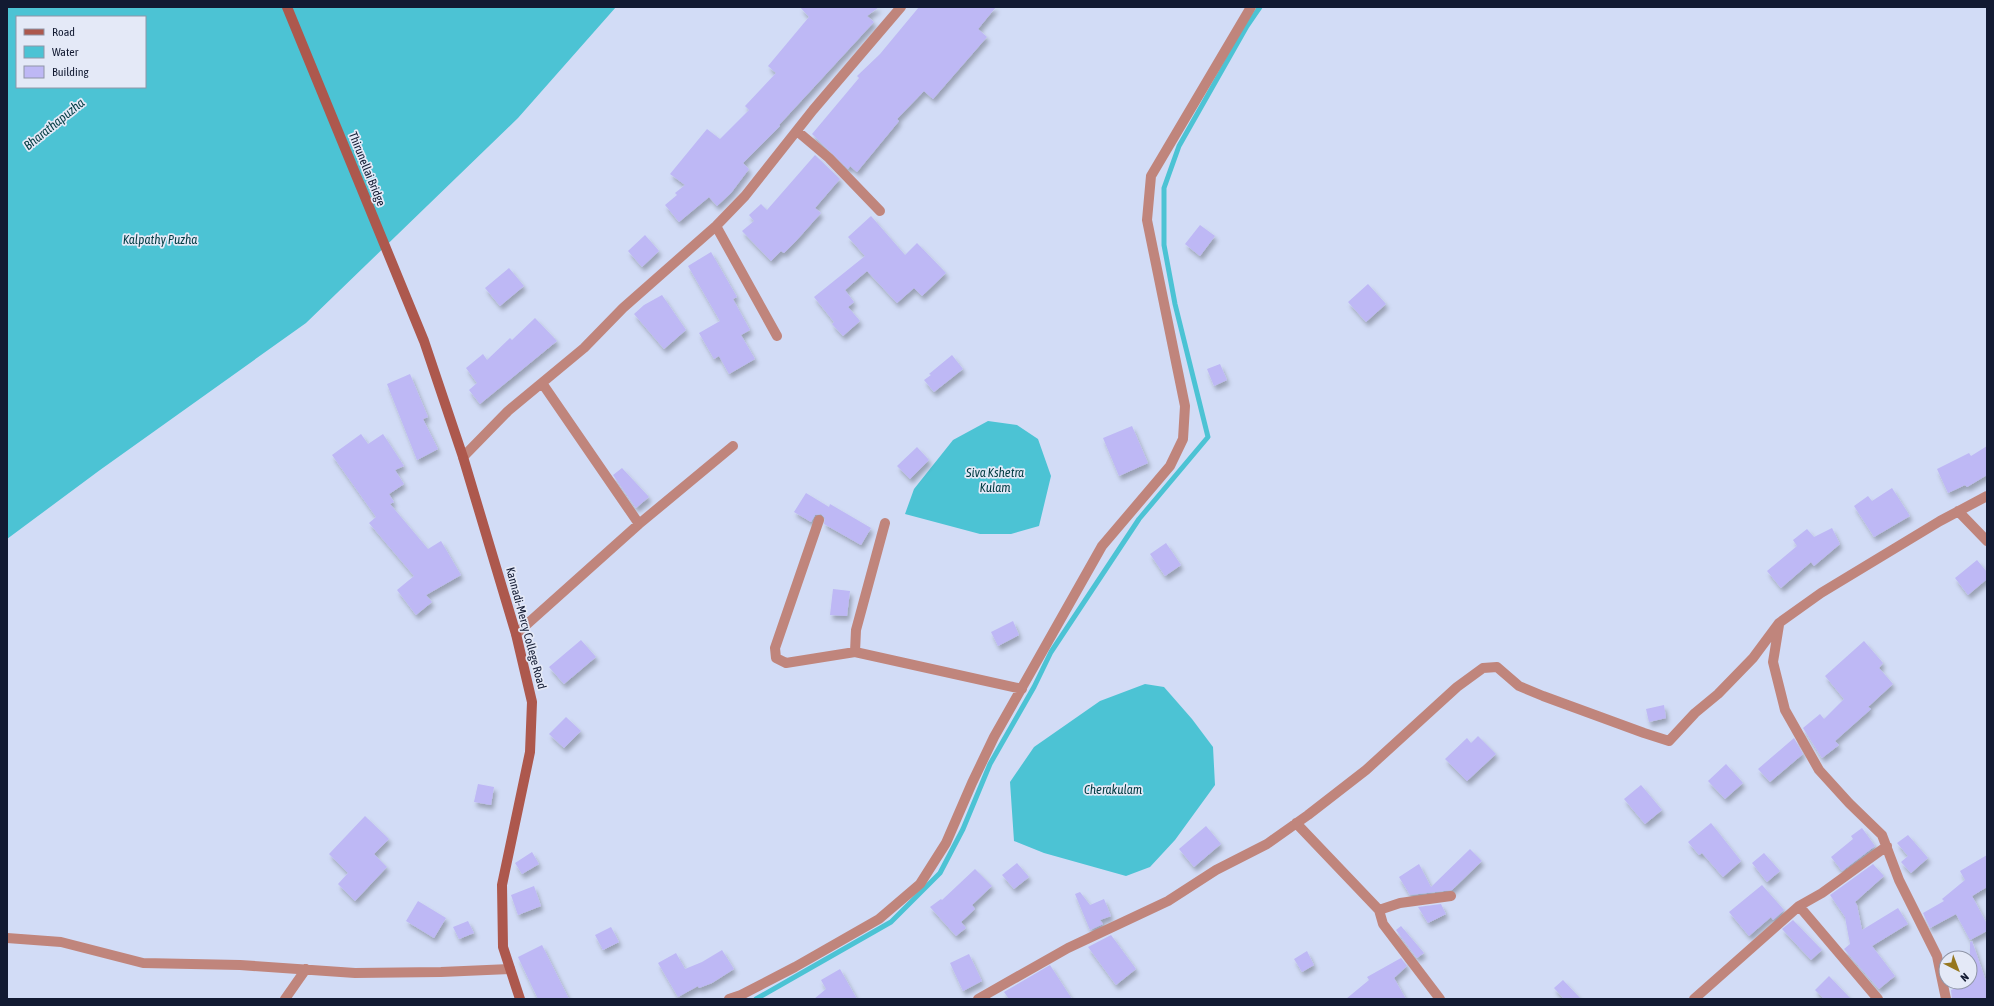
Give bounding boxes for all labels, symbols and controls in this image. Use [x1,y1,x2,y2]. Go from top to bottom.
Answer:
legend [16,16,146,88]
text: Road [52,25,75,39]
text: Water [52,45,79,59]
text: Building [52,65,90,79]
water label: Bharathapuzha [21,95,87,153]
street label: Thirunellai Bridge [346,130,388,208]
water label: Kalpathy Puzha [123,232,197,247]
water label: Siva Kshetra Kulam [965,465,1024,495]
street label: Kannadi-Mercy College Road [503,566,549,690]
water label: Cherakulam [1084,782,1143,797]
north arrow [1938,950,1978,990]
text: N [1958,971,1971,984]

